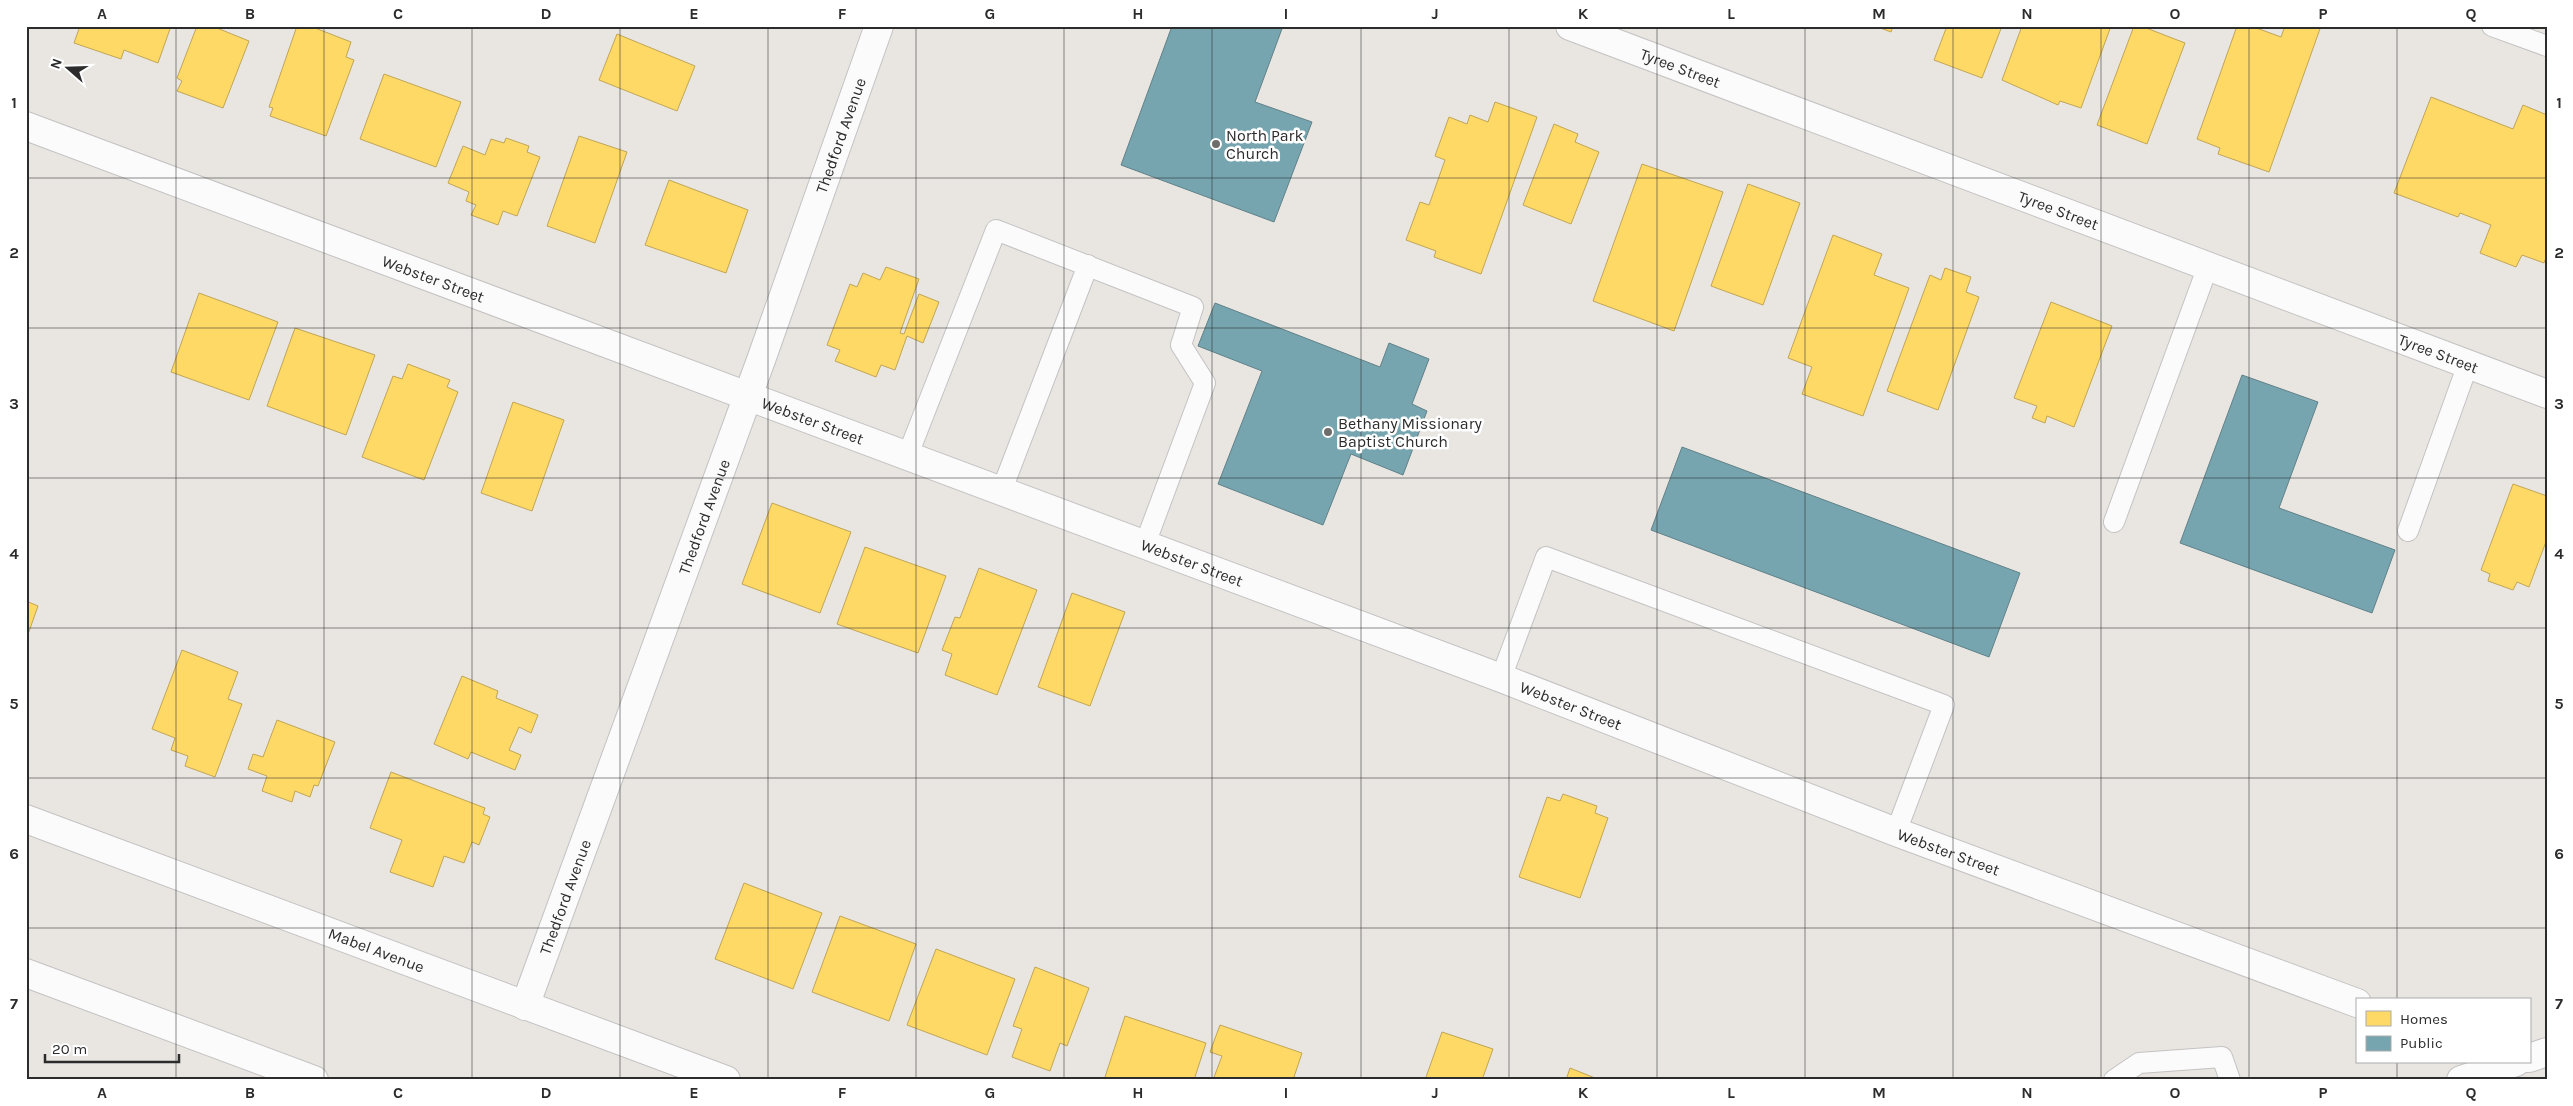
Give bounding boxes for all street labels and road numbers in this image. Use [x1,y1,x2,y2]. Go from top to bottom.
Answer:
street label: Tyree Street [1637,44,1723,92]
street label: Thedford Avenue [812,75,870,196]
street label: Tyree Street [2016,187,2101,234]
street label: Webster Street [379,251,487,307]
street label: Tyree Street [2395,330,2481,377]
street label: Webster Street [759,393,866,449]
street label: Thedford Avenue [674,457,734,577]
street label: Webster Street [1138,535,1246,591]
street label: Webster Street [1517,677,1624,734]
street label: Webster Street [1895,824,2002,880]
street label: Thedford Avenue [536,837,595,957]
street label: Mabel Avenue [326,924,427,977]

